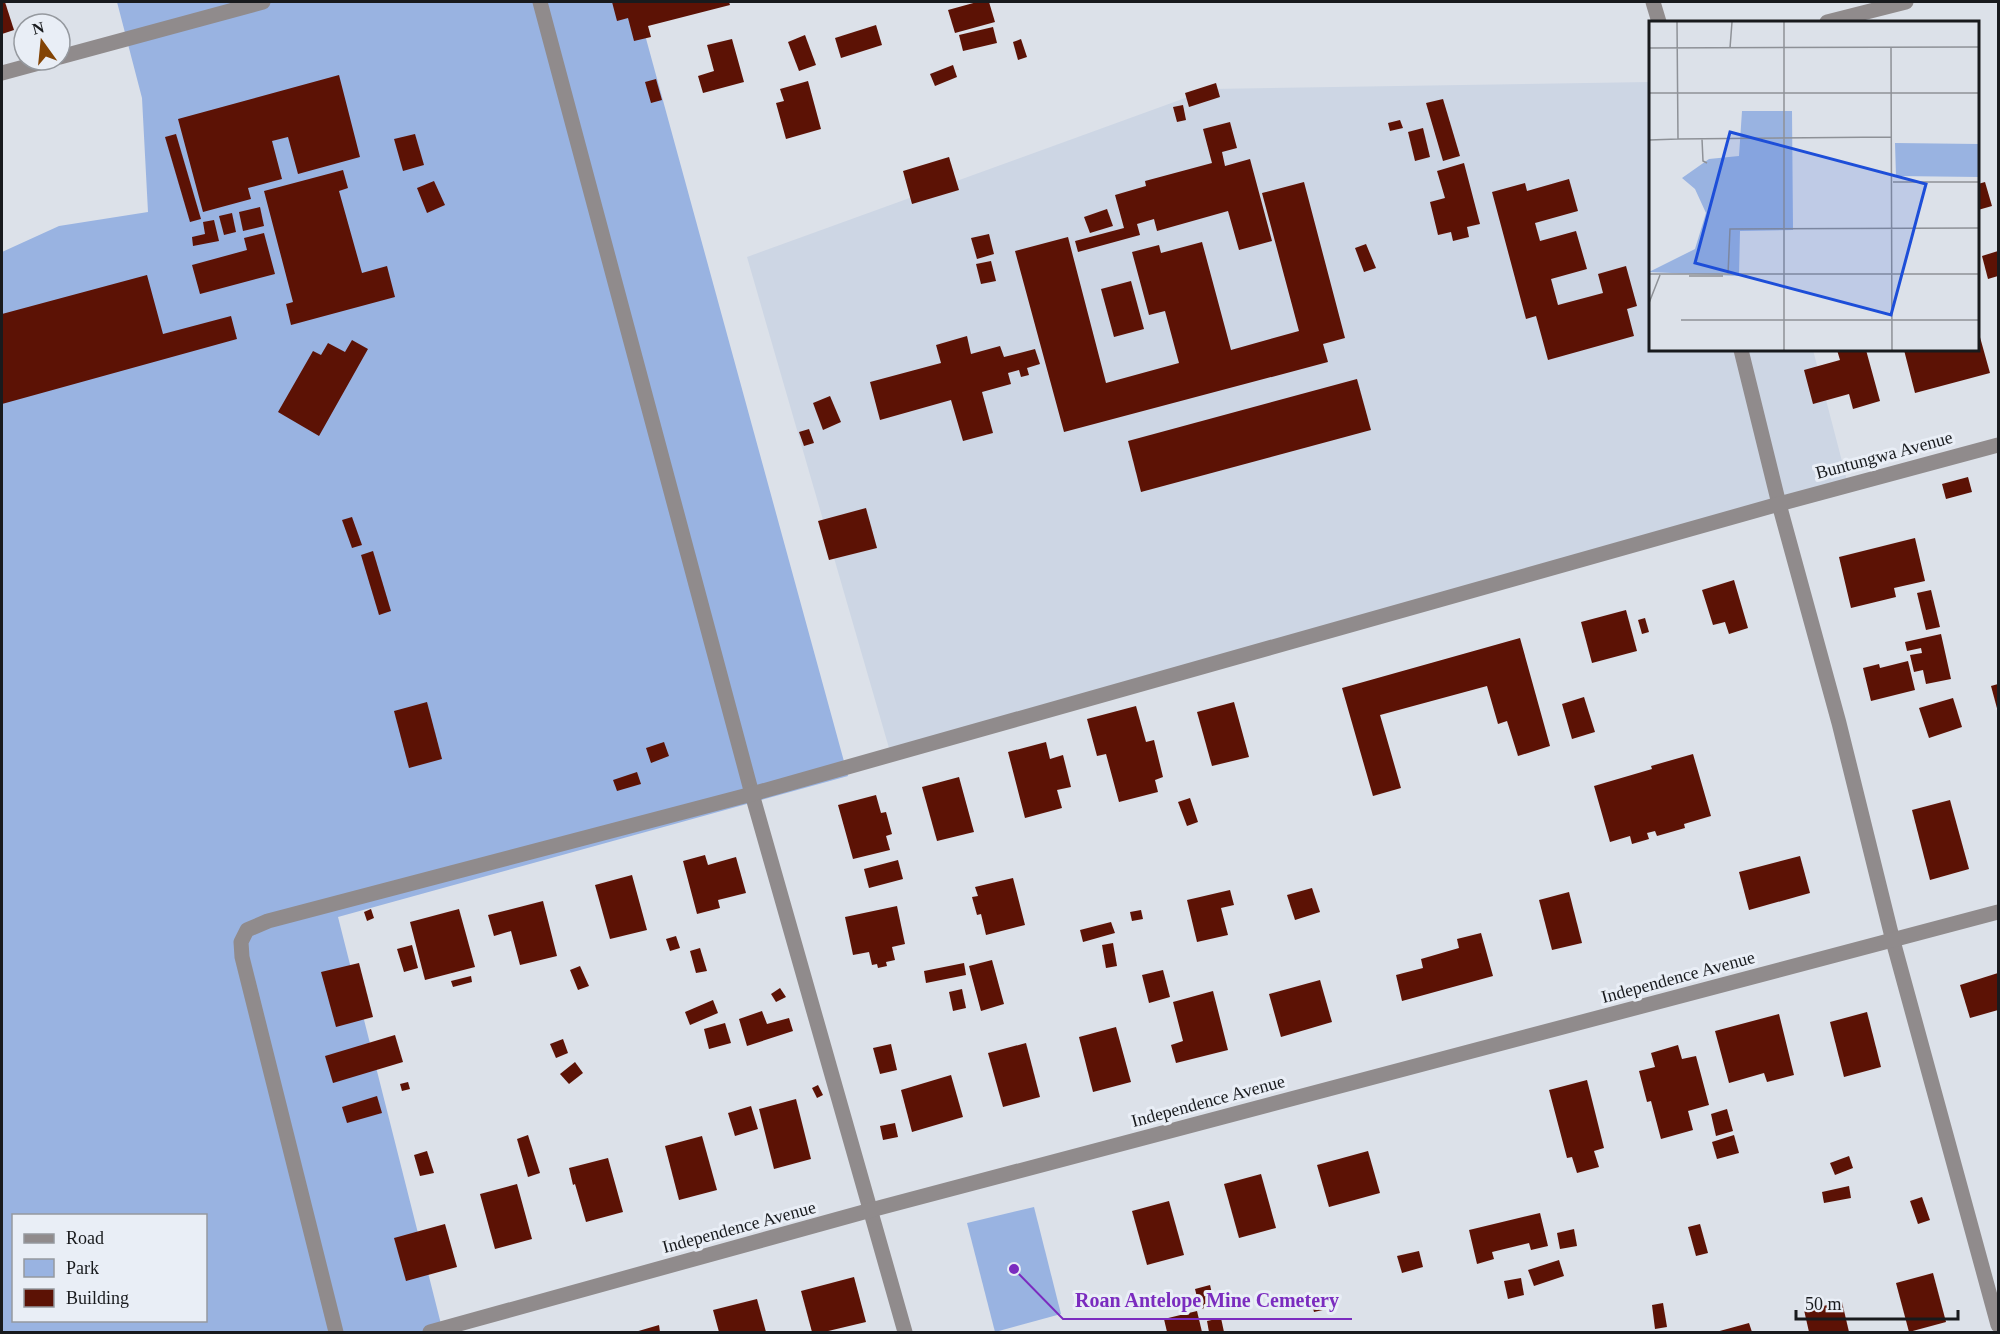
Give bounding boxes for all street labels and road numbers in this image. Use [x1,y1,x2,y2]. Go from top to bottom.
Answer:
street label: Buntungwa Avenue [1813,427,1955,483]
street label: Independence Avenue [1599,947,1757,1007]
street label: Independence Avenue [1129,1071,1287,1131]
street label: Independence Avenue [660,1197,818,1257]

